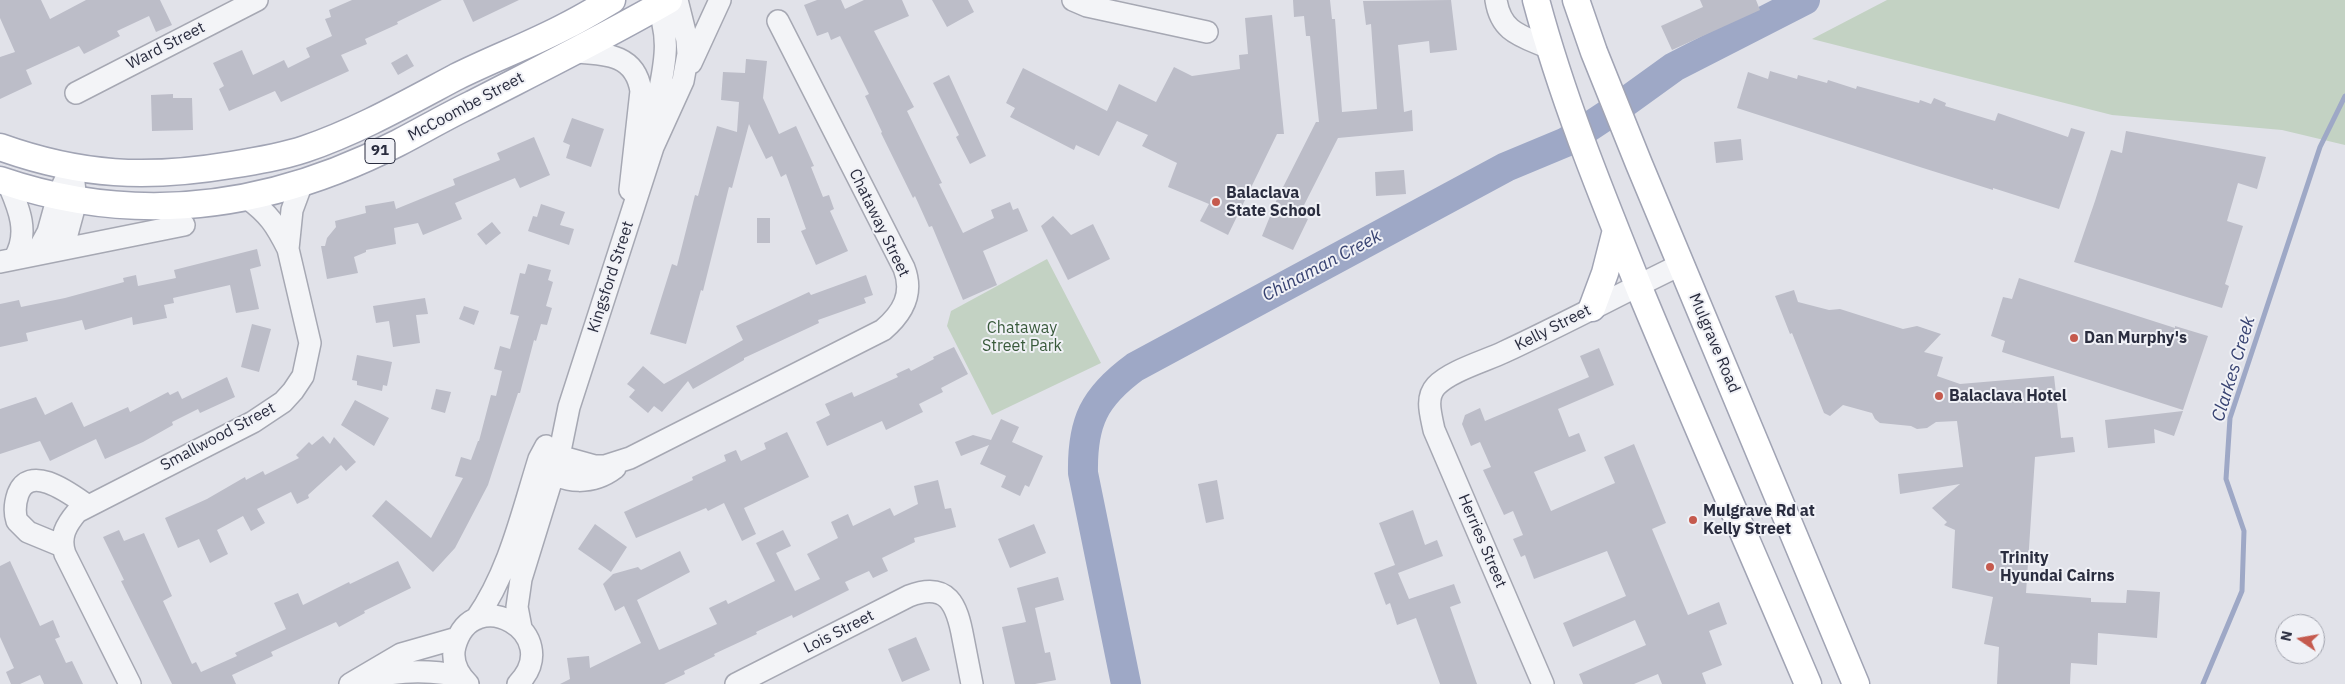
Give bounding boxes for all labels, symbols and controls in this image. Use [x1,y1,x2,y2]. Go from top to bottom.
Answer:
street label: Ward Street [124,18,208,74]
street label: McCoombe Street [405,68,527,146]
road number: 91 [365,138,395,164]
street label: Chataway Street [845,166,913,280]
place label: Balaclava State School [1226,183,1321,221]
marker: Balaclava State School [1210,196,1222,208]
street label: Kingsford Street [584,219,638,335]
water label: Chinaman Creek [1259,226,1385,306]
street label: Mulgrave Road [1684,290,1744,396]
street label: Kelly Street [1512,301,1594,355]
water label: Clarkes Creek [2208,314,2260,424]
park label: Chataway Street Park [982,318,1062,356]
place label: Dan Murphy's [2084,328,2187,348]
marker: Dan Murphy's [2068,332,2080,344]
place label: Balaclava Hotel [1949,386,2067,406]
marker: Balaclava Hotel [1933,390,1945,402]
street label: Smallwood Street [157,399,279,475]
street label: Herries Street [1454,491,1510,591]
place label: Mulgrave Rd at Kelly Street [1703,501,1815,539]
marker: Mulgrave Rd at Kelly Street [1687,514,1699,526]
place label: Trinity Hyundai Cairns [2000,548,2115,586]
marker: Trinity Hyundai Cairns [1984,561,1996,573]
street label: Lois Street [801,606,877,658]
north arrow [2275,614,2325,664]
text: N [2276,629,2296,643]

